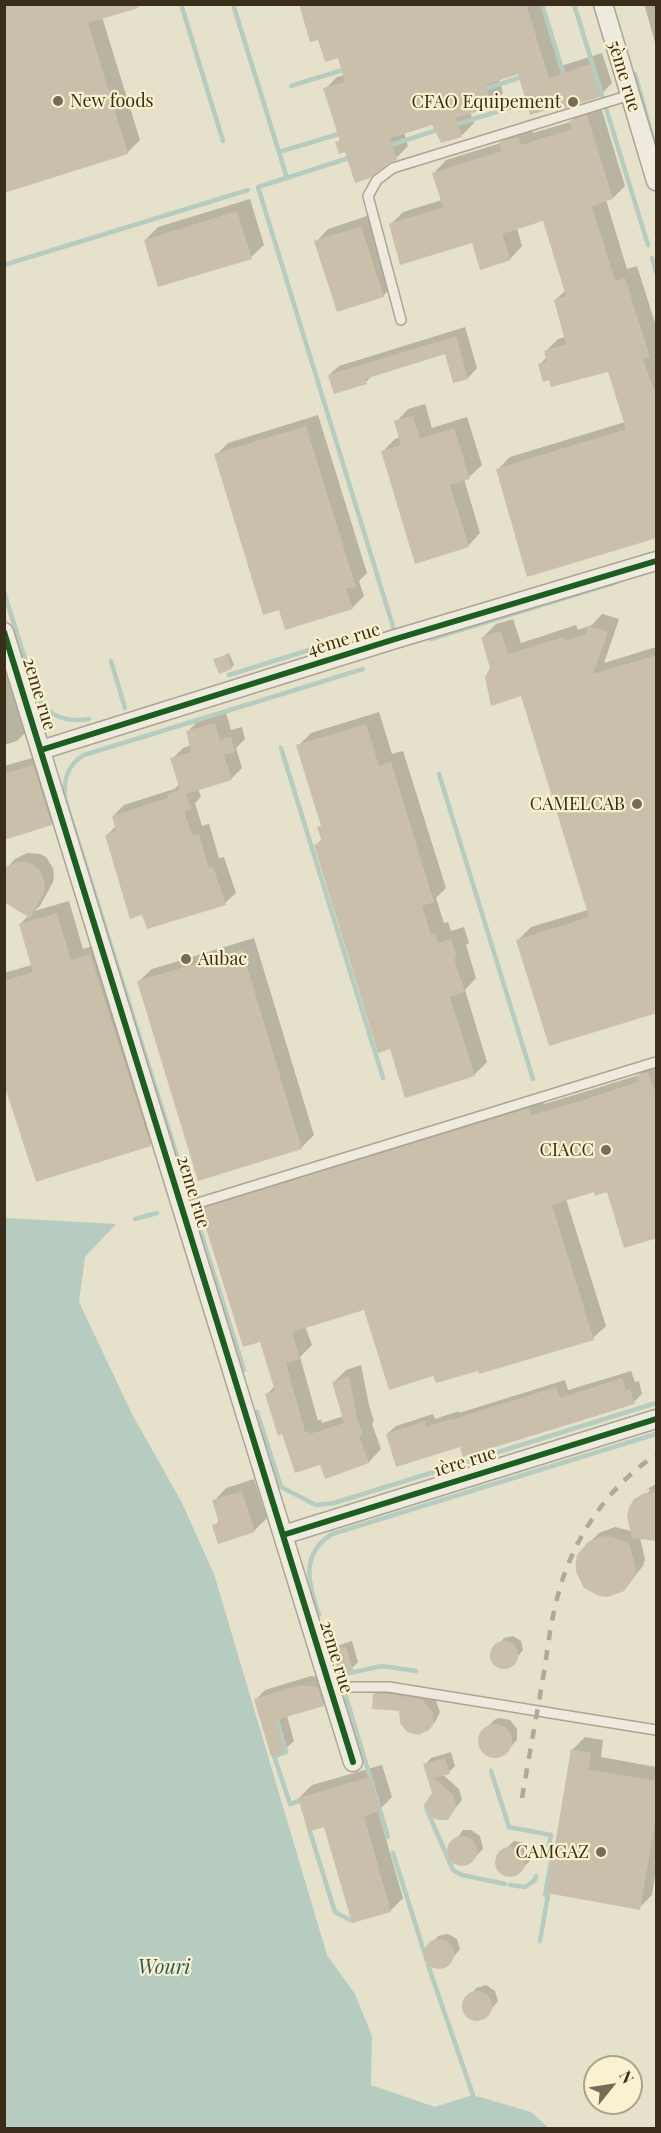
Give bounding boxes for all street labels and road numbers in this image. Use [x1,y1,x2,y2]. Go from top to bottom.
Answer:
street label: 5ème rue [603,38,645,114]
street label: 4ème rue [305,619,383,661]
street label: 2eme rue [18,655,60,733]
street label: 2eme rue [172,1153,214,1231]
street label: 1ère rue [431,1442,499,1482]
street label: 2eme rue [315,1618,357,1696]

